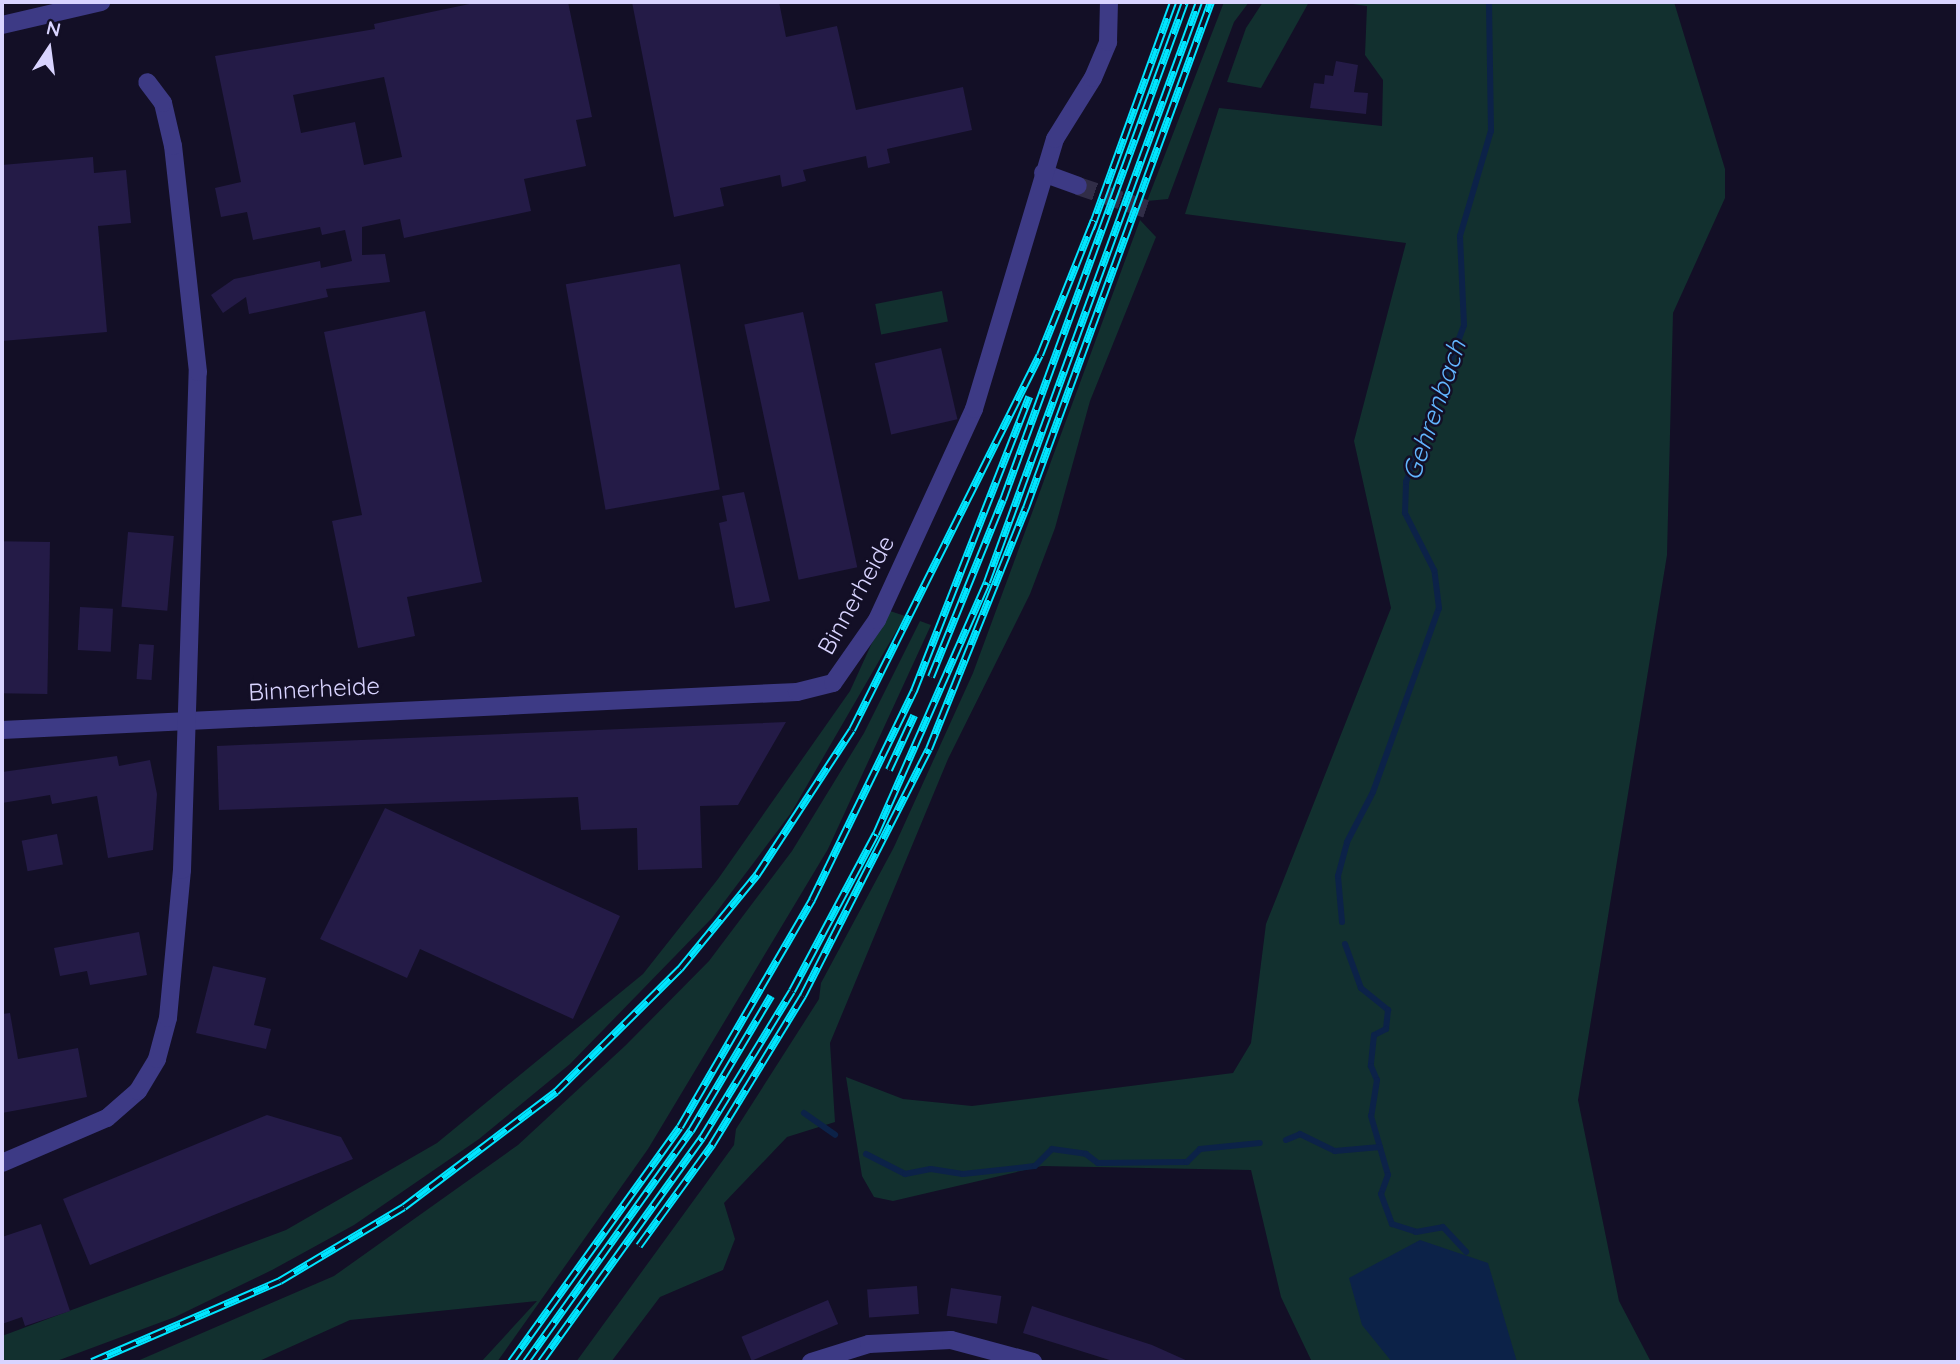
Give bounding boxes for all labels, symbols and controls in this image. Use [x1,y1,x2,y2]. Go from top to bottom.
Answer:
north arrow [14,14,84,84]
text: N [44,15,63,42]
water label: Gehrenbach [1395,336,1473,484]
street label: Binnerheide [811,530,901,660]
street label: Binnerheide [247,671,381,707]

